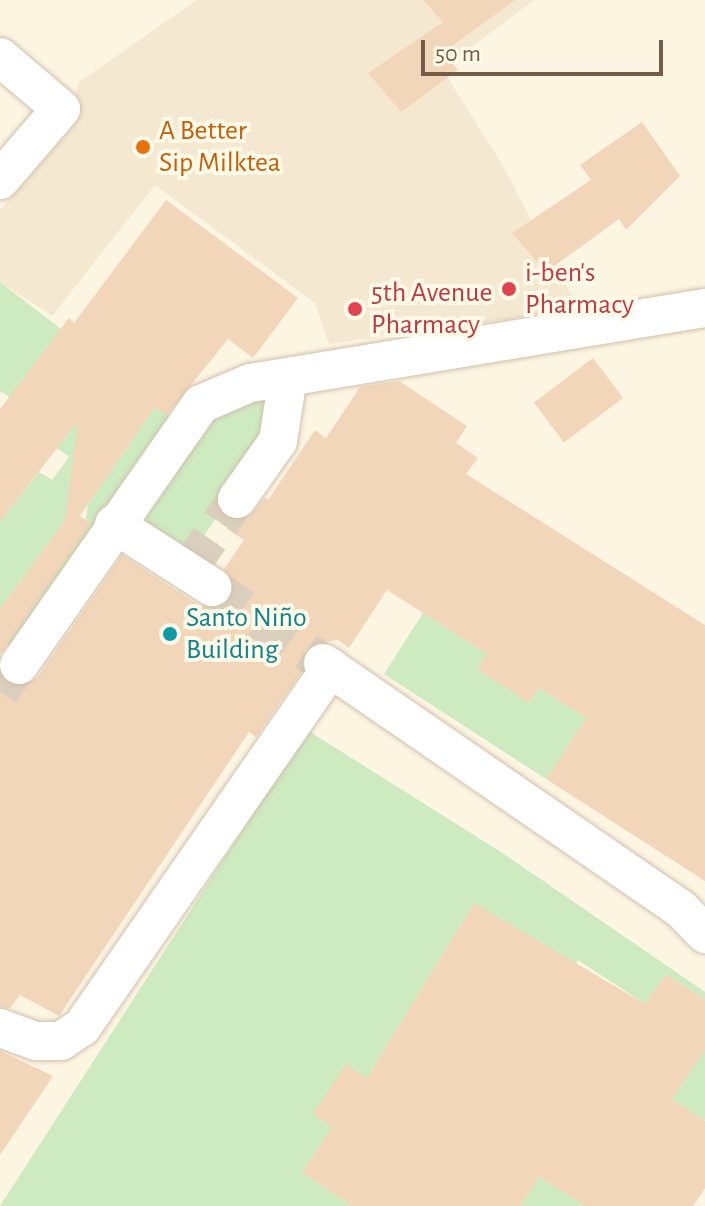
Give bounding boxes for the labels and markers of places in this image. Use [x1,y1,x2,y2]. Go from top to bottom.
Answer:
place label: A Better Sip Milktea [159,114,281,180]
marker: A Better Sip Milktea [134,138,152,156]
place label: i-ben's Pharmacy [525,256,634,322]
place label: 5th Avenue Pharmacy [371,276,492,342]
marker: i-ben's Pharmacy [500,280,518,298]
marker: 5th Avenue Pharmacy [346,300,364,318]
place label: Santo Niño Building [186,601,307,667]
marker: Santo Niño Building [161,625,179,643]

